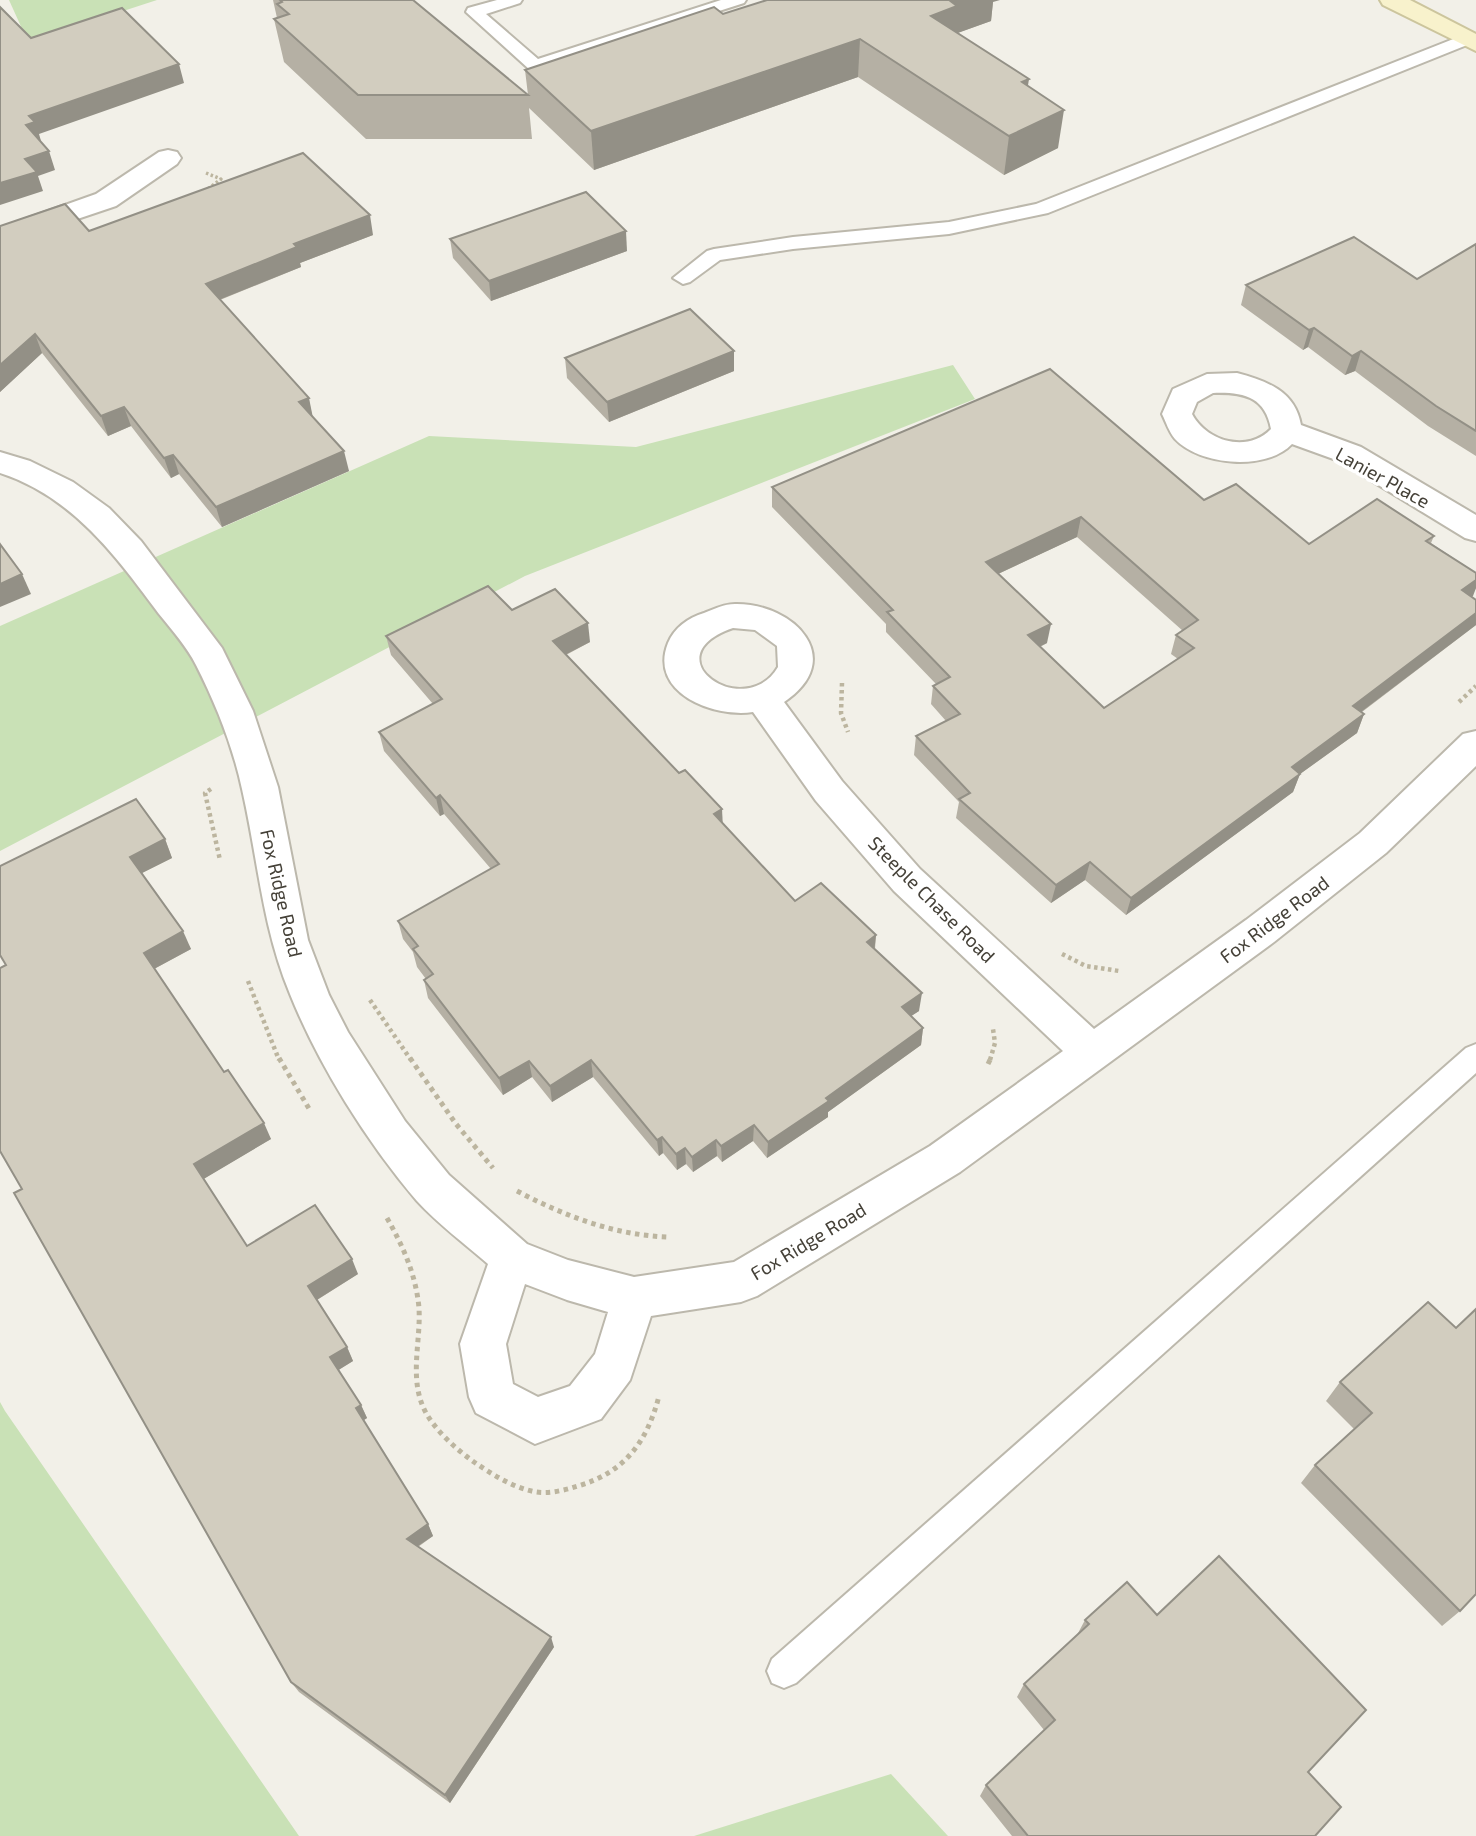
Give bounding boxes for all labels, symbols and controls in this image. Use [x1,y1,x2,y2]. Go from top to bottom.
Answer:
street label: Lanier Place [1332,442,1434,512]
street label: Fox Ridge Road [256,827,308,959]
street label: Steeple Chase Road [864,831,1000,967]
street label: Fox Ridge Road [1215,870,1333,968]
street label: Fox Ridge Road [746,1197,870,1285]

